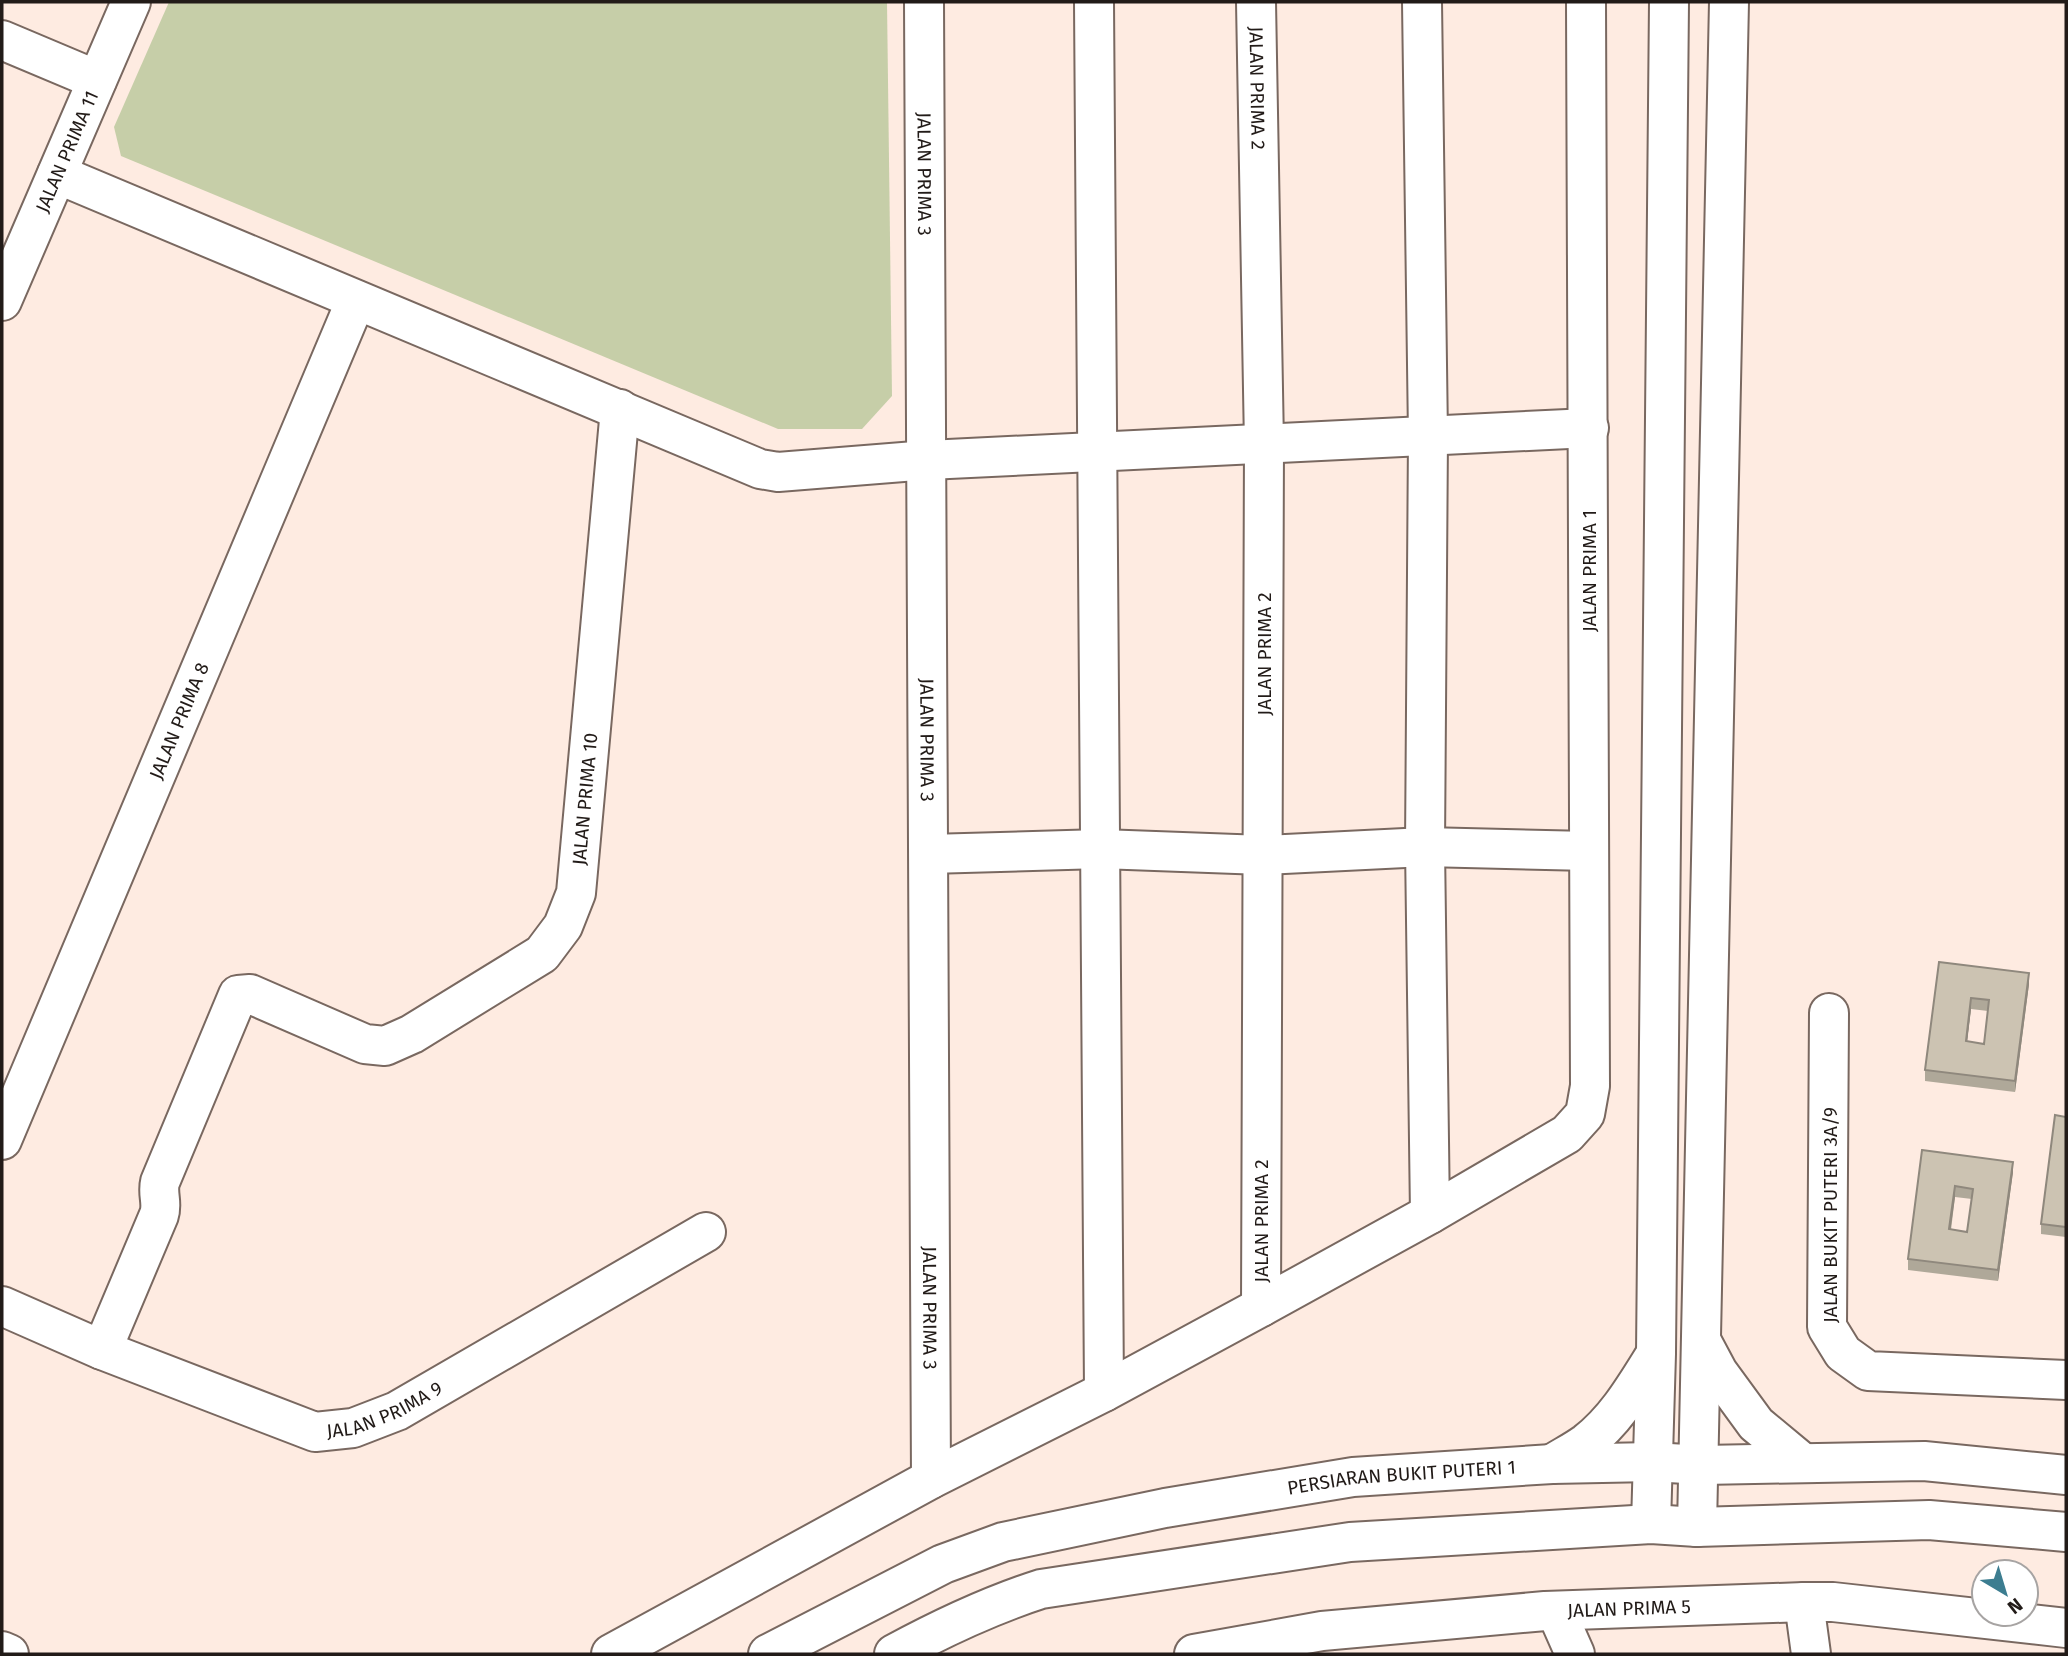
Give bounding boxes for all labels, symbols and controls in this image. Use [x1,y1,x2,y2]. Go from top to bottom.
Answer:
street label: JALAN PRIMA 2 [1244,26,1270,150]
street label: JALAN PRIMA 11 [31,87,103,216]
street label: JALAN PRIMA 3 [913,112,936,236]
street label: JALAN PRIMA 1 [1578,510,1601,632]
street label: JALAN PRIMA 2 [1253,592,1276,716]
street label: JALAN PRIMA 8 [144,659,214,783]
street label: JALAN PRIMA 3 [915,678,939,802]
street label: JALAN PRIMA 10 [568,732,603,866]
street label: JALAN BUKIT PUTERI 3A/9 [1819,1107,1842,1323]
street label: JALAN PRIMA 2 [1250,1159,1273,1283]
street label: JALAN PRIMA 3 [918,1246,941,1370]
street label: JALAN PRIMA 9 [325,1376,446,1443]
street label: PERSIARAN BUKIT PUTERI 1 [1285,1455,1517,1500]
north arrow [1970,1558,2040,1628]
text: N [2003,1593,2027,1619]
street label: JALAN PRIMA 5 [1567,1595,1691,1622]

